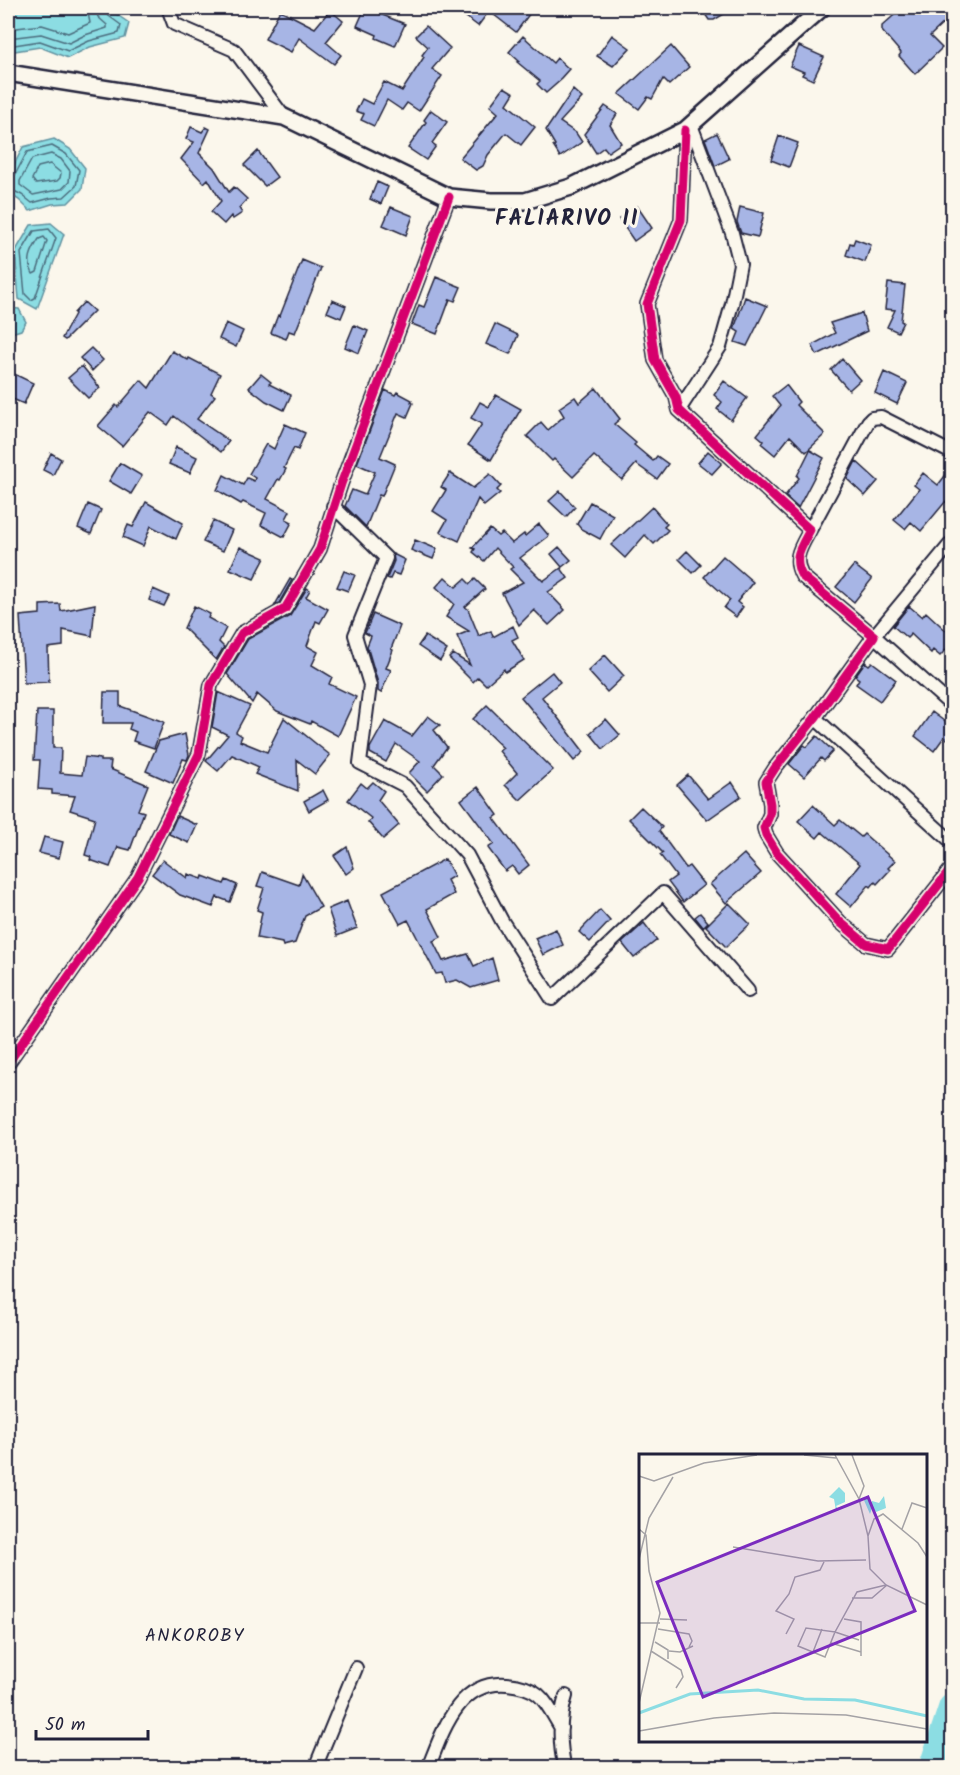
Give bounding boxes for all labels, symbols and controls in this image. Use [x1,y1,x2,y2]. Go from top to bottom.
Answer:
district label: FALIARIVO II [495,202,639,237]
inset map [639,1454,927,1742]
district label: ANKOROBY [145,1622,245,1651]
scale bar [36,1703,148,1741]
text: 50 m [45,1711,85,1740]

